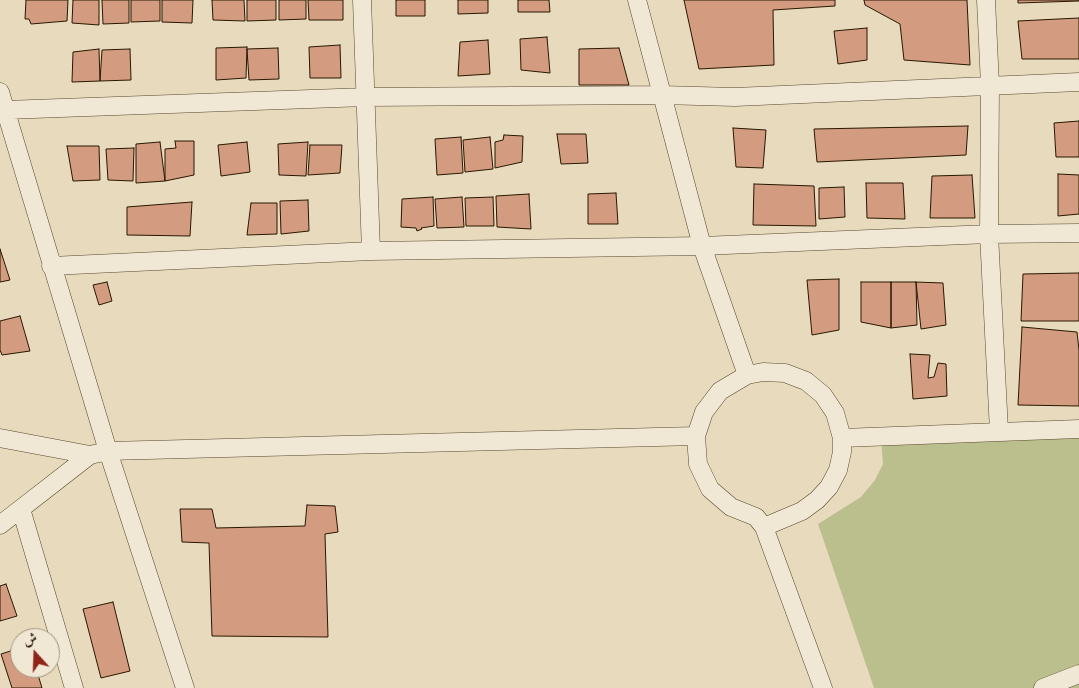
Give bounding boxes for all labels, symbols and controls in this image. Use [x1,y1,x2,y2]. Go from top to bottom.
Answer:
north arrow [10,628,60,678]
text: ش [21,629,39,650]

